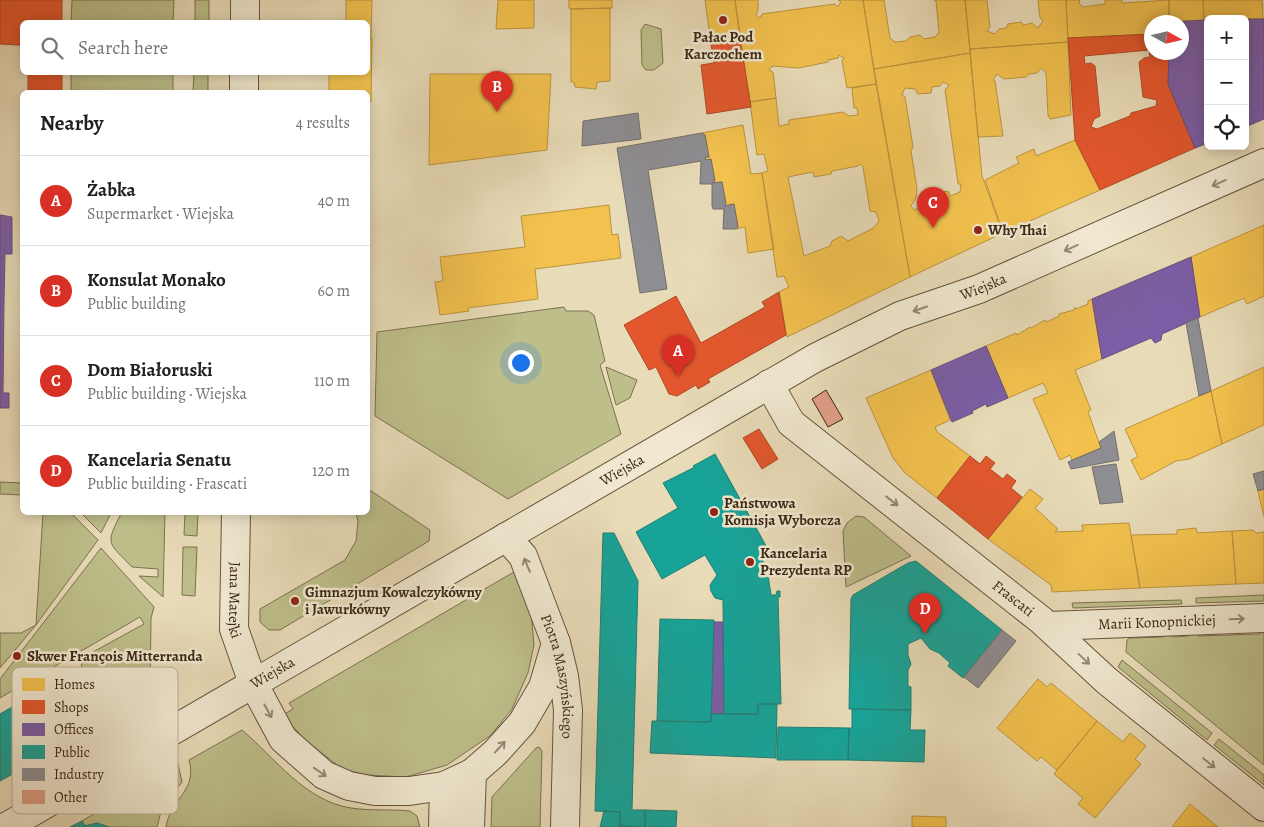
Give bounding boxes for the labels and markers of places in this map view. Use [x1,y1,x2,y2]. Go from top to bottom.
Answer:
marker: Pałac Pod Karczochem [717,14,729,26]
place label: Pałac Pod Karczochem [684,27,762,64]
pin: B [481,71,513,112]
pin: C [917,187,949,228]
place label: Why Thai [987,220,1048,240]
marker: Why Thai [972,224,984,236]
pin: A [662,335,694,376]
place label: Państwowa Komisja Wyborcza [724,493,842,530]
marker: Państwowa Komisja Wyborcza [708,506,720,518]
place label: Kancelaria Prezydenta RP [760,543,852,580]
marker: Kancelaria Prezydenta RP [744,556,756,568]
place label: Gimnazjum Kowalczykówny i Jawurkówny [305,582,483,619]
pin: D [909,593,941,634]
marker: Gimnazjum Kowalczykówny i Jawurkówny [289,595,301,607]
place label: Skwer François Mitterranda [27,646,203,666]
marker: Skwer François Mitterranda [11,650,23,662]

